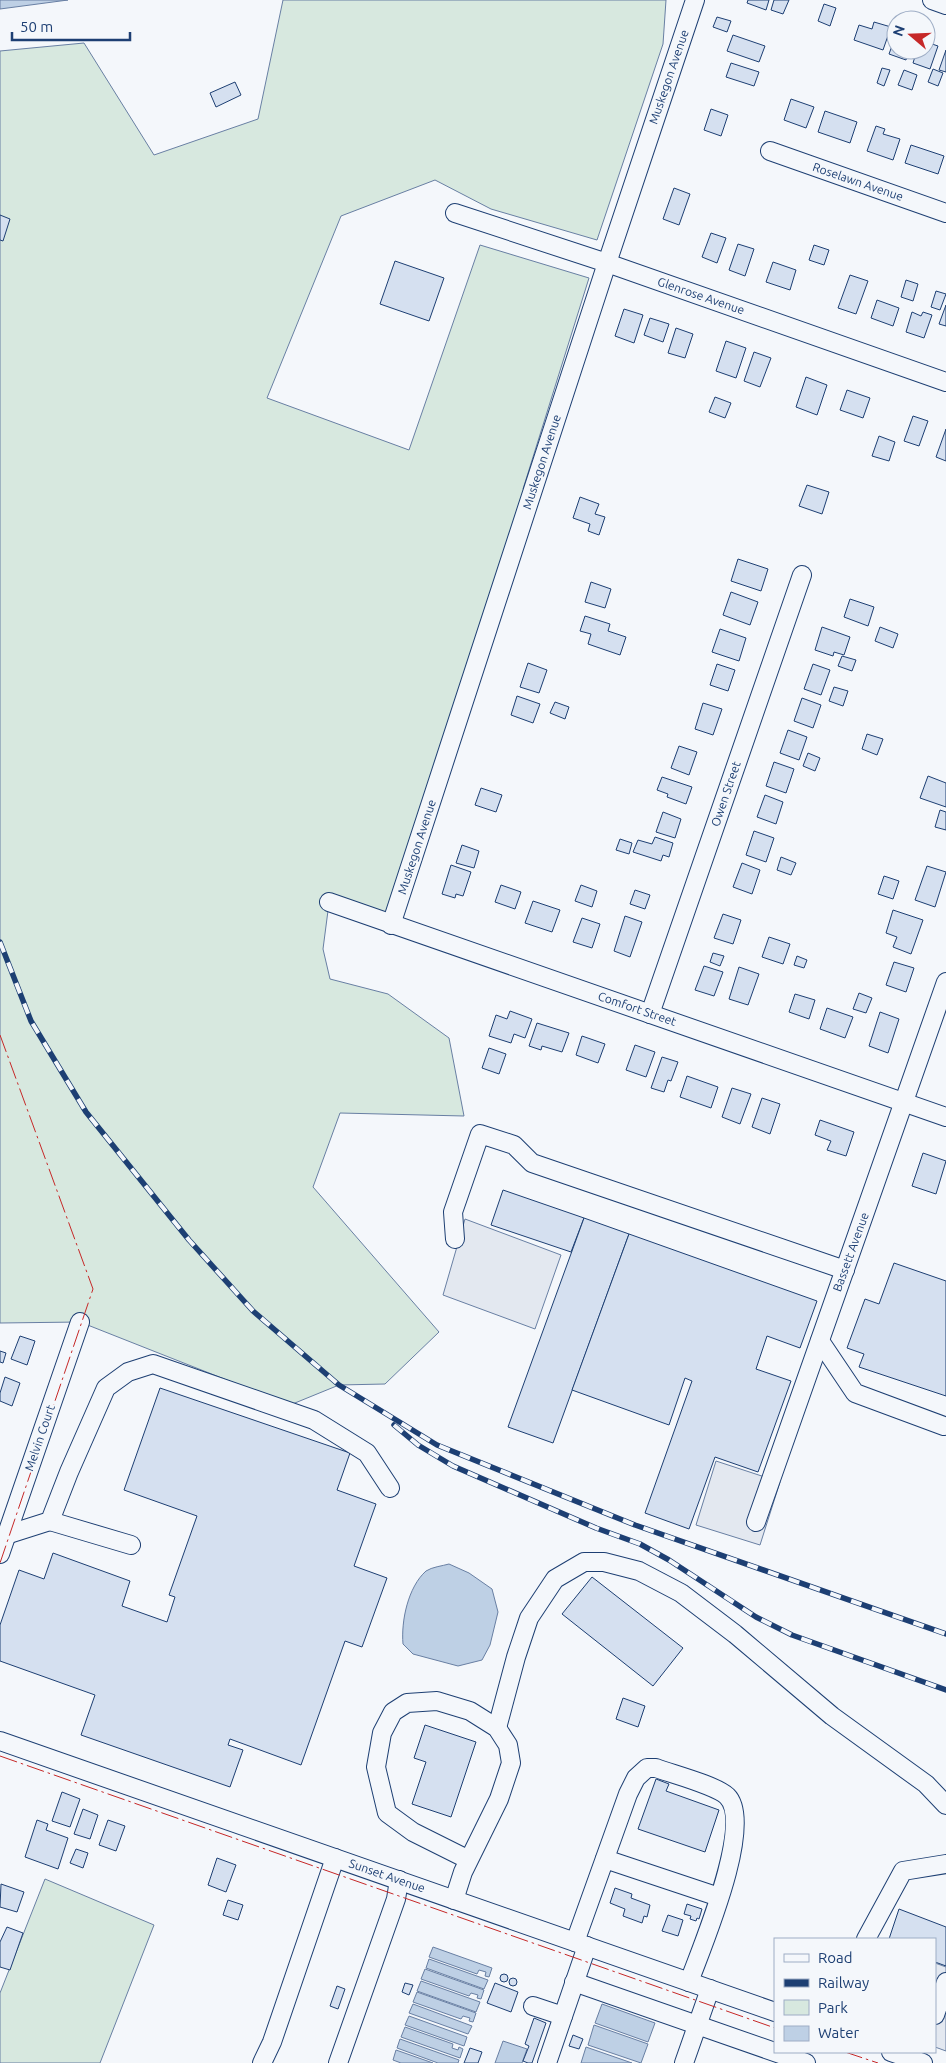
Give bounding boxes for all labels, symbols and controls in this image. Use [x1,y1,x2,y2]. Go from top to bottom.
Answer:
scale bar [12,10,130,42]
north arrow [886,10,936,60]
text: 50 m [20,18,53,35]
text: N [889,23,908,38]
street label: Muskegon Avenue [646,28,691,126]
street label: Roselawn Avenue [811,160,905,203]
street label: Glenrose Avenue [656,275,746,317]
street label: Muskegon Avenue [520,413,563,511]
street label: Owen Street [708,759,743,828]
street label: Muskegon Avenue [395,798,438,896]
street label: Comfort Street [596,989,678,1028]
street label: Bassett Avenue [830,1210,871,1293]
street label: Melvin Court [22,1403,57,1473]
street label: Sunset Avenue [347,1856,427,1895]
legend [774,1938,936,2053]
text: Road [818,1949,853,1966]
text: Railway [818,1974,869,1991]
text: Park [818,1999,848,2016]
text: Water [818,2024,859,2041]

